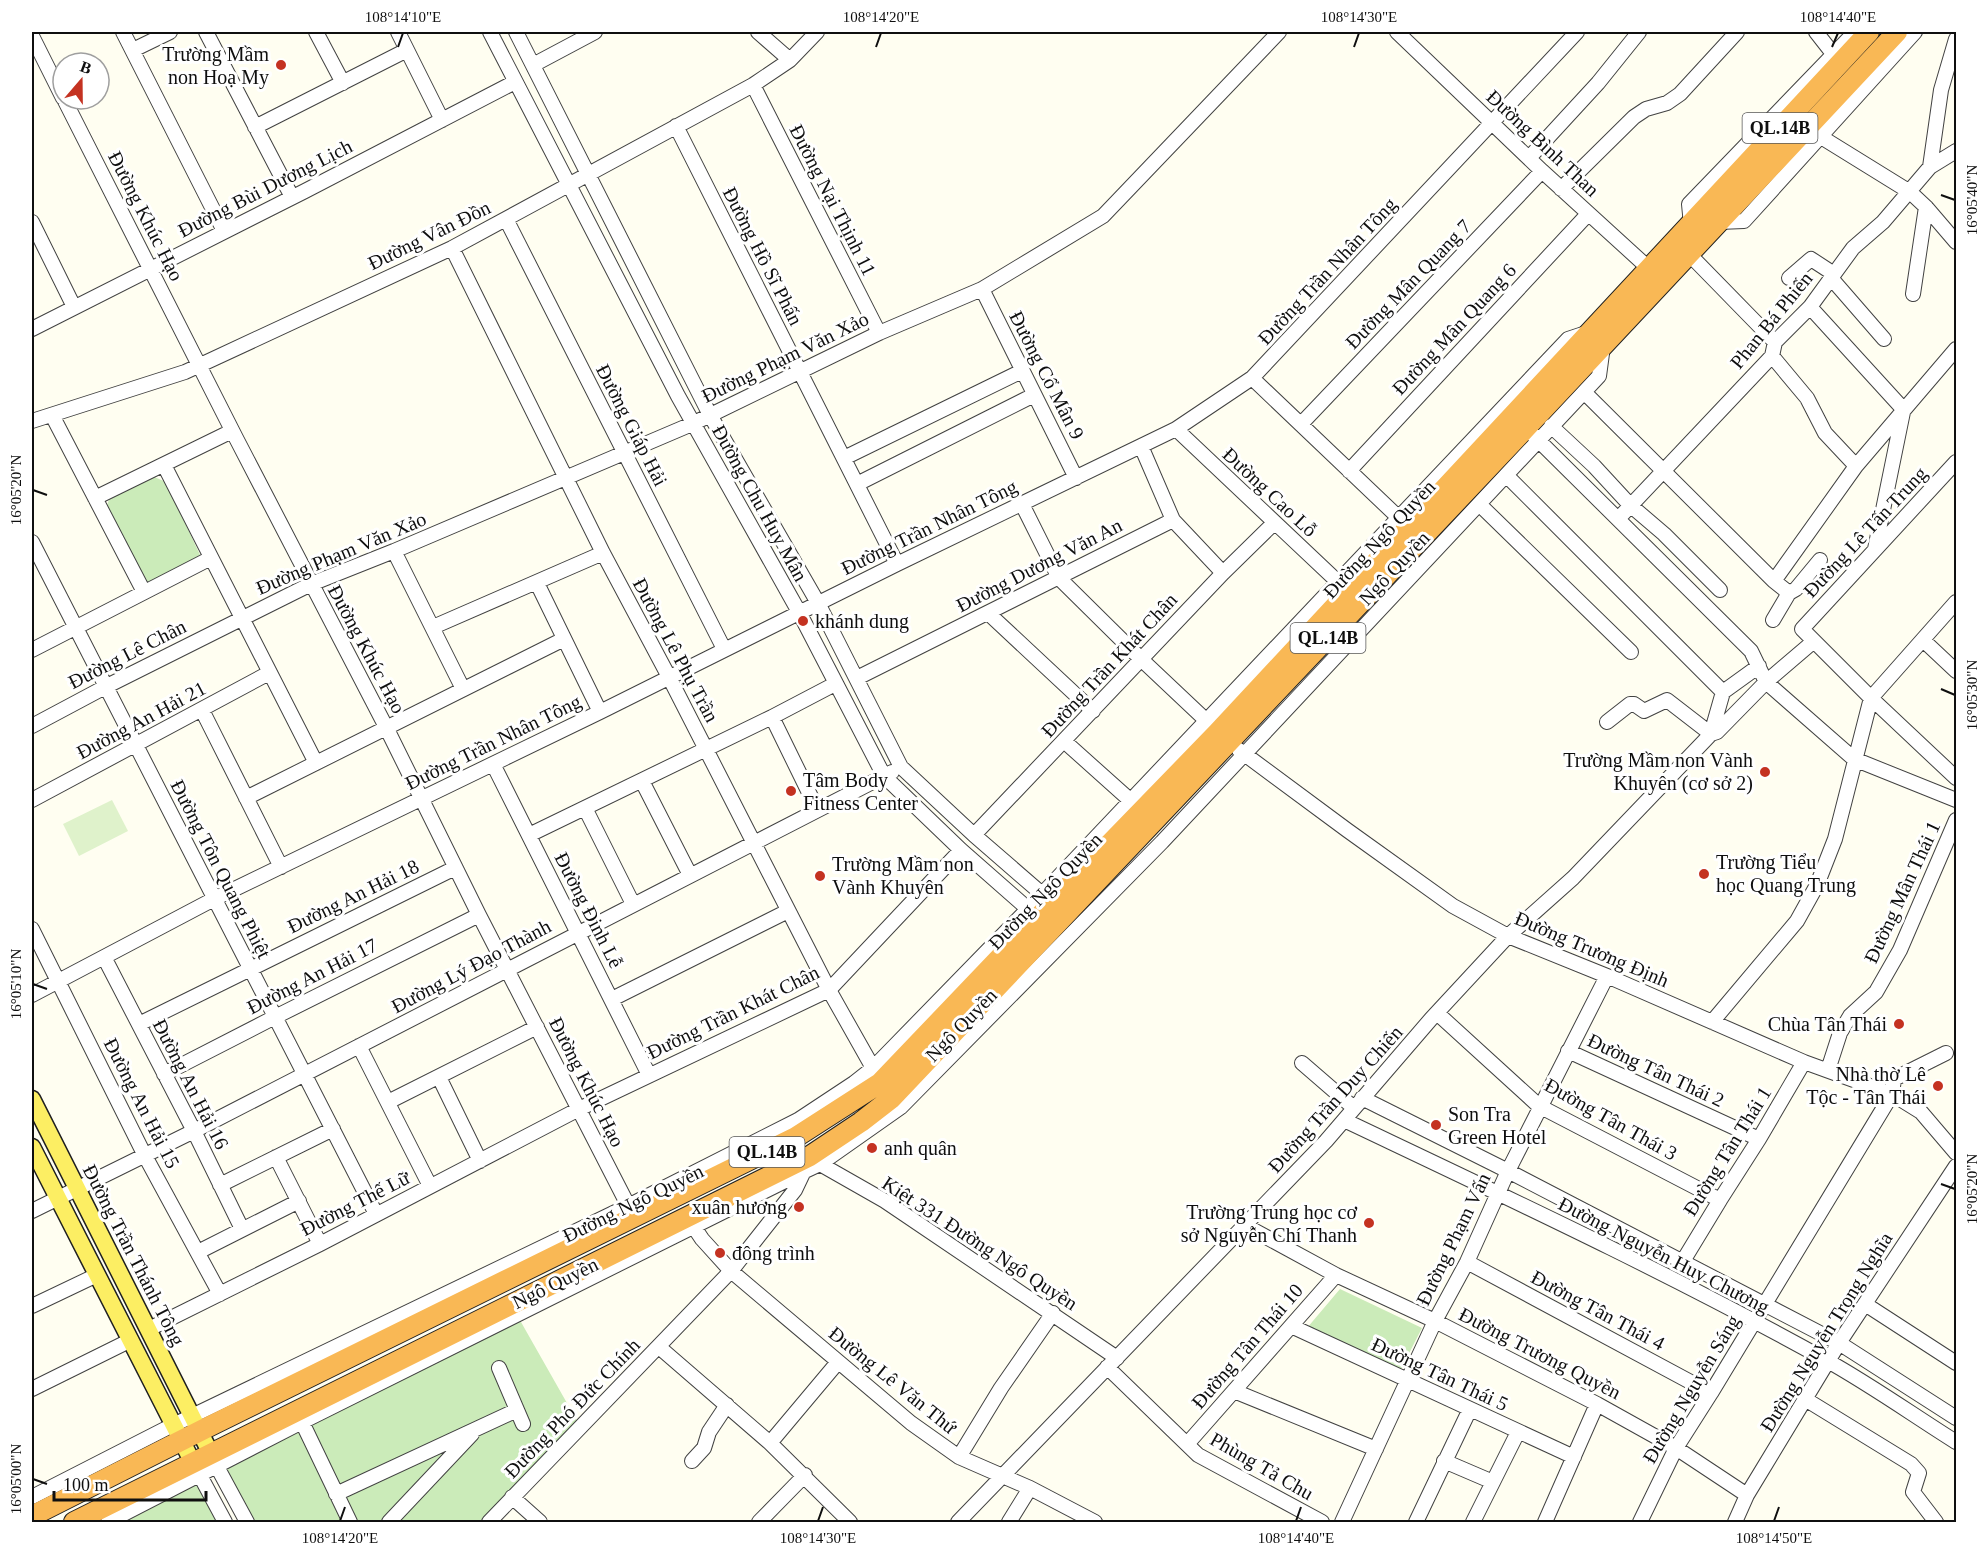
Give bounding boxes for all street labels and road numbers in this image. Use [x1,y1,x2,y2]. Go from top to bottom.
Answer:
street label: Đường Bình Than [1482,85,1604,201]
road number: QL.14B [1742,113,1818,143]
street label: Đường Nại Thịnh 11 [785,121,881,280]
street label: Đường Bùi Dương Lịch [174,135,356,242]
street label: Đường Khúc Hạo [103,148,188,285]
street label: Đường Hồ Sĩ Phấn [718,183,807,329]
street label: Đường Trần Nhân Tông [1253,193,1401,350]
street label: Đường Vân Đồn [364,196,494,275]
street label: Đường Mân Quang 7 [1341,215,1476,354]
street label: Đường Mân Quang 6 [1388,259,1521,400]
street label: Phan Bá Phiến [1725,267,1817,373]
street label: Đường Phạm Văn Xảo [698,307,872,408]
street label: Đường Cổ Mân 9 [1004,307,1089,443]
street label: Đường Giáp Hải [591,360,672,490]
street label: Đường Chu Huy Mân [707,421,812,585]
street label: Đường Cao Lỗ [1218,443,1321,542]
street label: Đường Lê Tấn Trung [1799,462,1932,603]
street label: Đường Trần Nhân Tông [838,475,1021,580]
street label: Đường Ngô Quyền [1318,475,1440,603]
street label: Đường Phạm Văn Xảo [253,507,430,600]
street label: Đường Dương Văn An [952,514,1126,617]
street label: Ngô Quyền [1354,526,1434,610]
street label: Đường Lê Phụ Trần [628,574,723,726]
street label: Đường Khúc Hạo [323,581,410,718]
street label: Đường Trần Khát Chân [1037,589,1182,742]
street label: Đường Lê Chân [64,615,190,694]
road number: QL.14B [1290,623,1366,653]
street label: Đường An Hải 21 [73,677,210,764]
street label: Đường Trần Nhân Tông [402,690,585,795]
street label: Đường Tôn Quang Phiệt [166,776,276,963]
street label: Đường Mân Thái 1 [1860,818,1945,967]
street label: Đường Ngô Quyền [984,828,1107,955]
street label: Đường Đinh Lễ [549,848,628,972]
street label: Đường An Hải 18 [284,855,423,938]
street label: Đường Trương Định [1511,907,1672,992]
street label: Đường Lý Đạo Thành [388,915,555,1018]
street label: Đường An Hải 17 [243,934,381,1019]
street label: Đường Trần Khát Chân [643,961,823,1064]
street label: Ngô Quyền [921,984,1002,1067]
street label: Đường Khúc Hạo [544,1014,629,1151]
street label: Đường An Hải 16 [148,1015,233,1153]
street label: Đường Trần Duy Chiến [1263,1021,1407,1178]
street label: Đường Tân Thái 2 [1584,1029,1728,1112]
street label: Đường An Hải 15 [99,1034,184,1172]
street label: Đường Tân Thái 3 [1541,1074,1681,1165]
street label: Đường Tân Thái 1 [1678,1082,1776,1220]
road number: QL.14B [730,1137,804,1167]
street label: Đường Ngô Quyền [559,1159,707,1247]
street label: Đường Trần Thánh Tông [78,1161,189,1350]
street label: Đường Thế Lữ [297,1166,415,1241]
street label: Đường Phạm Vấn [1411,1169,1495,1309]
street label: Kiệt 331 Đường Ngô Quyền [878,1172,1082,1315]
street label: Đường Nguyễn Huy Chương [1555,1192,1773,1319]
street label: Đường Nguyễn Trọng Nghĩa [1755,1228,1897,1436]
street label: Ngô Quyền [508,1253,602,1314]
street label: Đường Tân Thái 4 [1527,1266,1668,1355]
street label: Đường Tân Thái 10 [1187,1279,1308,1413]
street label: Đường Trương Quyền [1455,1303,1624,1404]
street label: Đường Nguyễn Sáng [1638,1311,1745,1468]
street label: Đường Lê Văn Thứ [824,1322,962,1440]
street label: Đường Tân Thái 5 [1368,1333,1512,1416]
street label: Đường Phó Đức Chính [500,1334,645,1483]
street label: Phùng Tả Chu [1206,1428,1317,1505]

